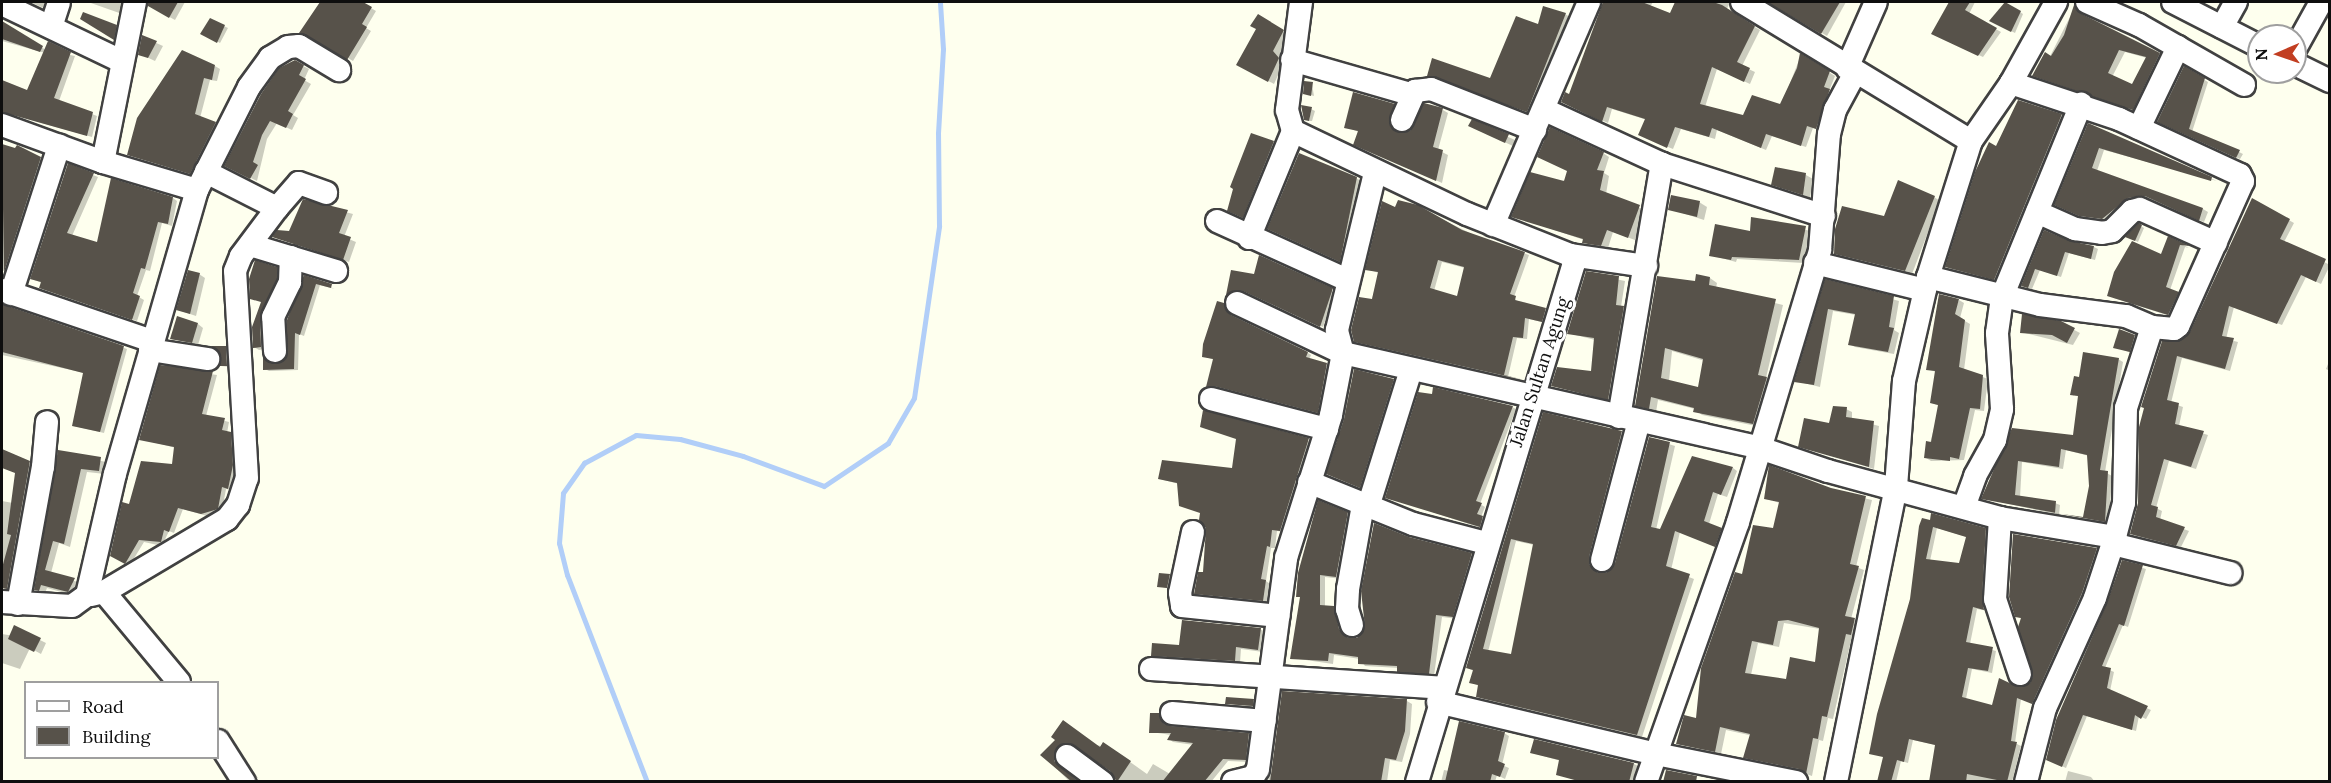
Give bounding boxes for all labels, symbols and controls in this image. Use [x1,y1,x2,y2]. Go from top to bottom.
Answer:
north arrow [2247,24,2307,84]
text: N [2251,48,2271,61]
street label: Jalan Sultan Agung [1506,294,1574,450]
legend [24,681,219,759]
text: Road [82,695,124,718]
text: Building [82,725,150,748]

